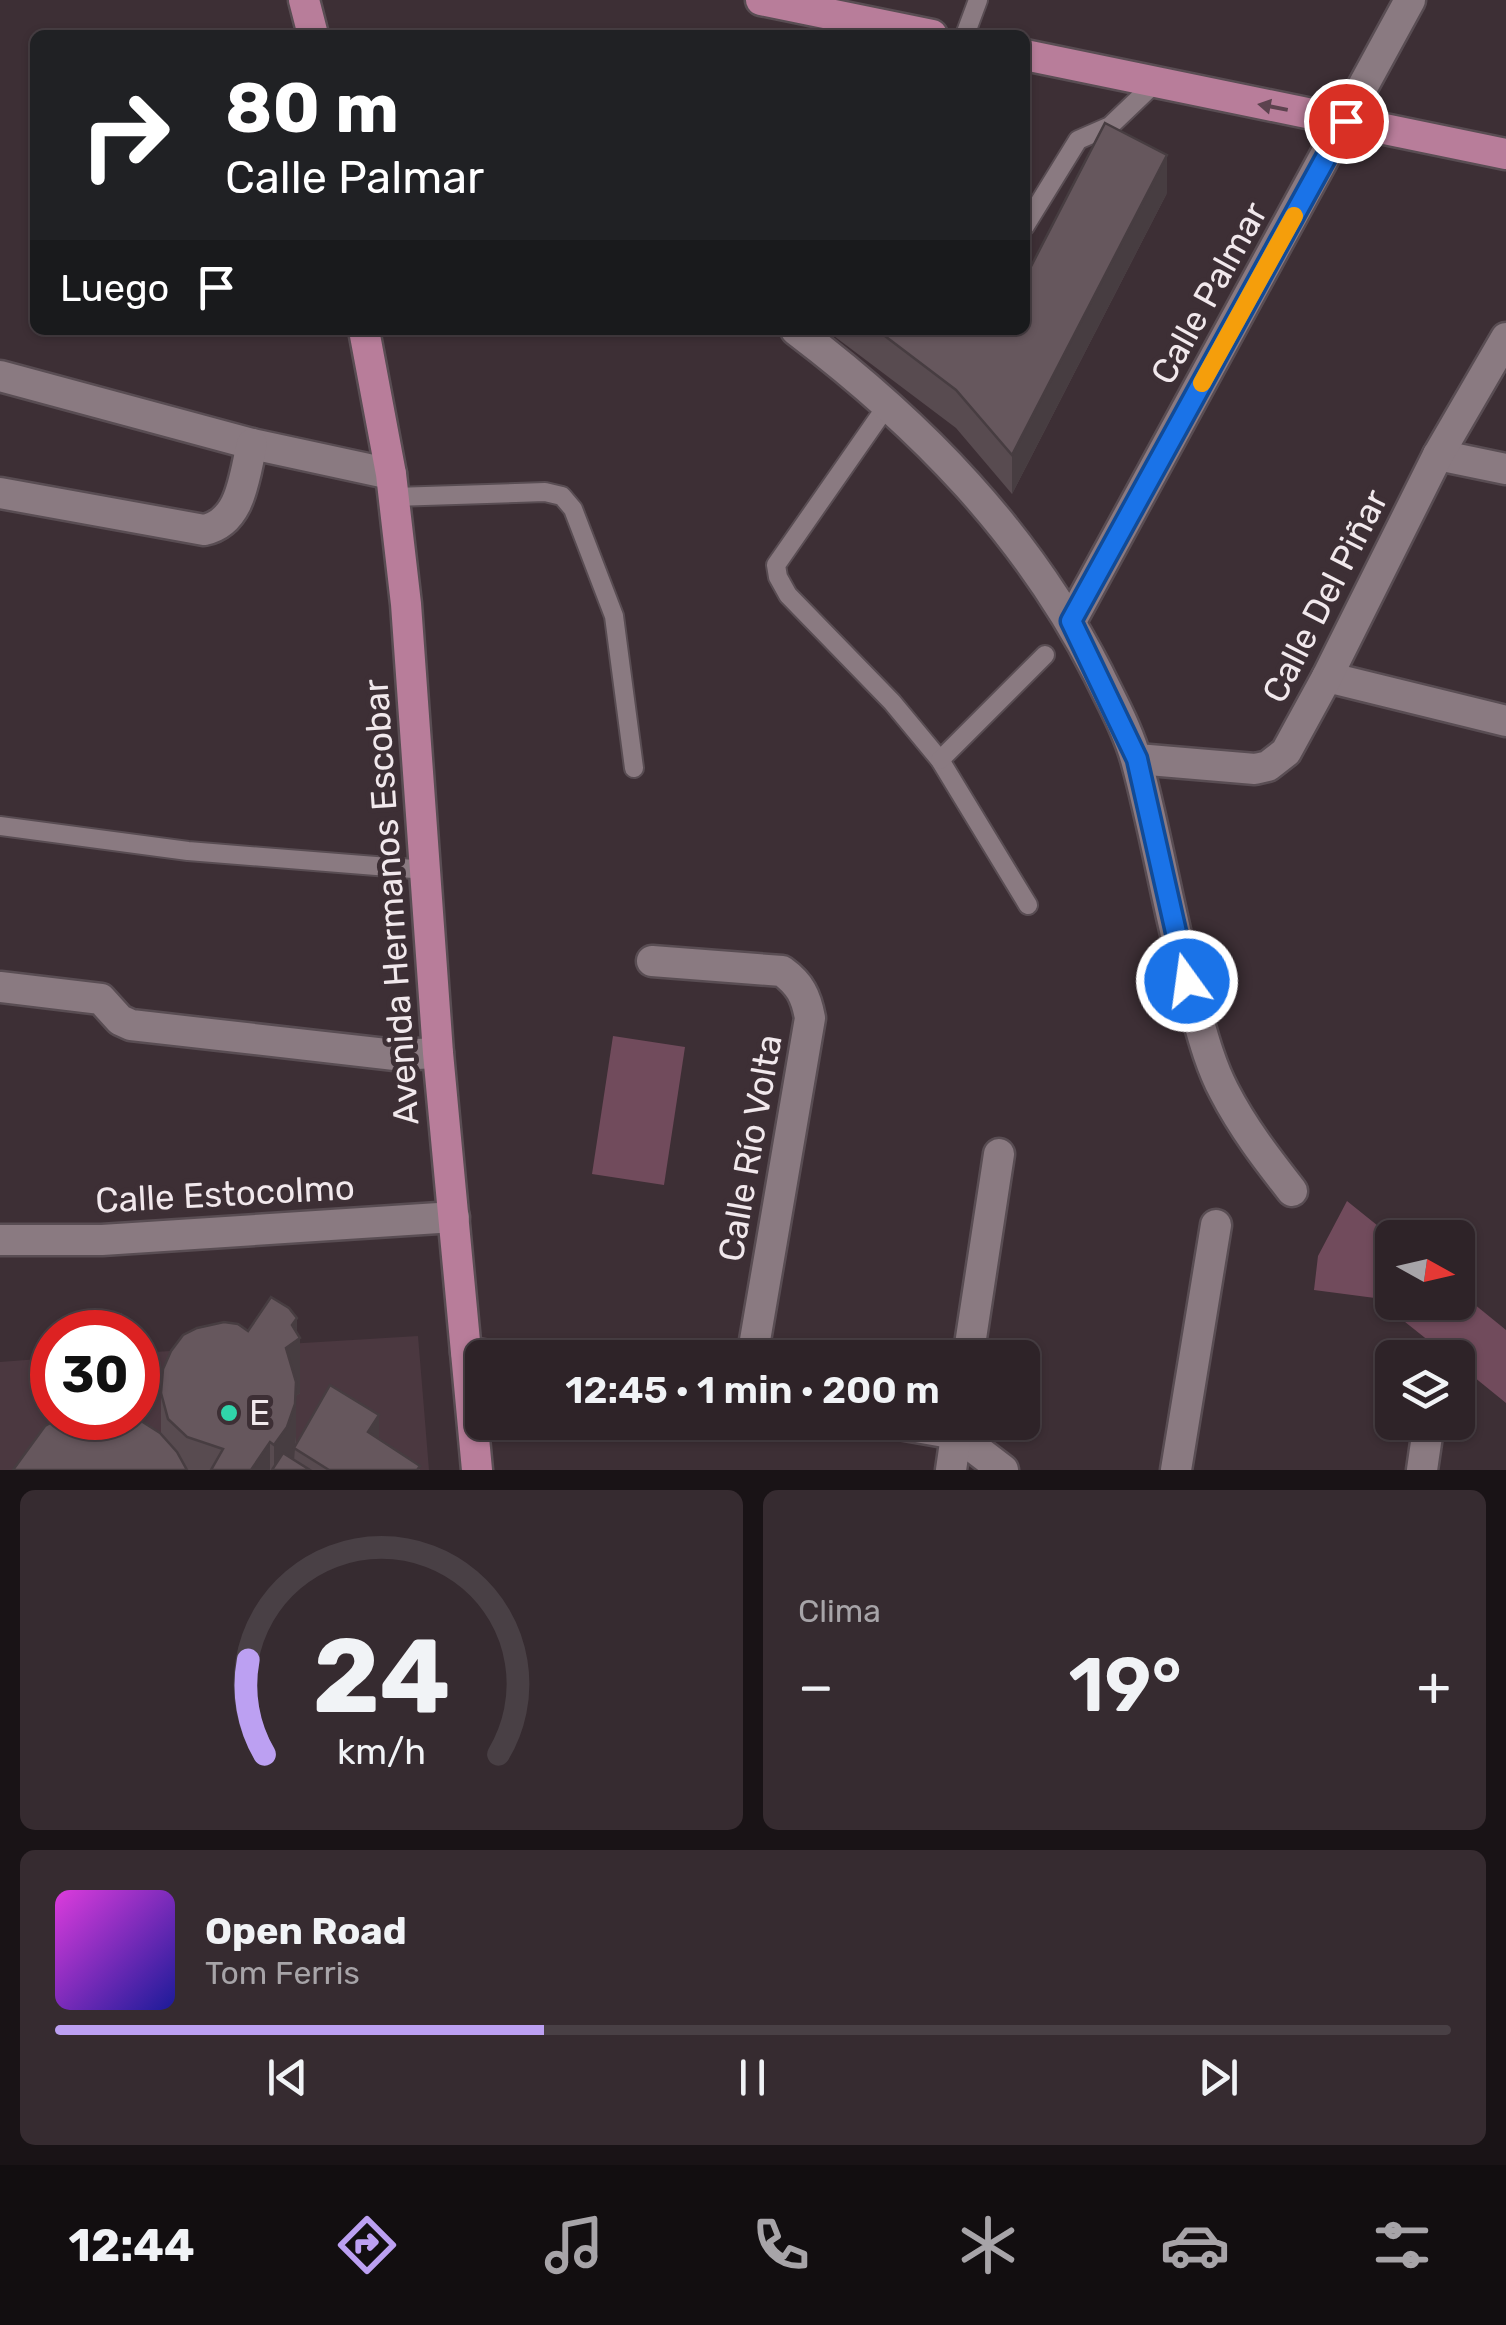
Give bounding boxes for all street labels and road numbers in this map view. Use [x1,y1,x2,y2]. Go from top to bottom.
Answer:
street label: Calle Palmar [1142,195,1276,391]
street label: Calle Del Piñar [1253,482,1397,710]
street label: Avenida Hermanos Escobar [354,678,428,1126]
street label: Calle Río Volta [709,1031,791,1265]
street label: Calle Estocolmo [94,1166,356,1222]

